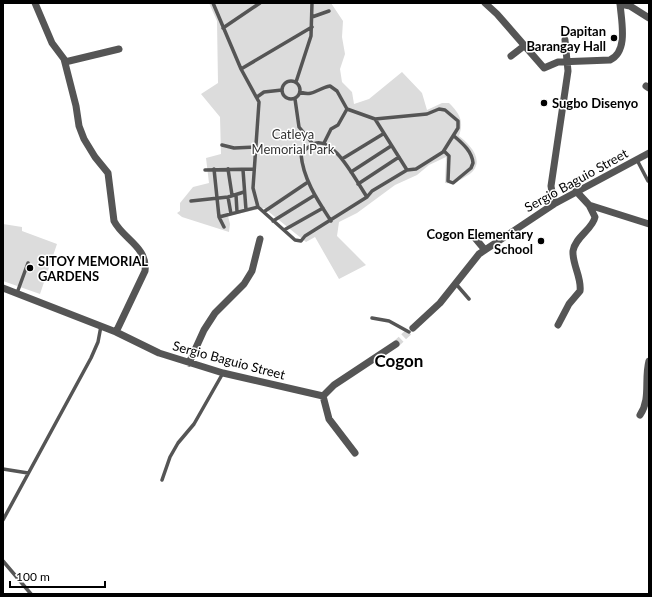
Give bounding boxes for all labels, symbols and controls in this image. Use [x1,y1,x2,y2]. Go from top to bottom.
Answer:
place label: Dapitan Barangay Hall [526,23,606,54]
marker: Dapitan Barangay Hall [609,33,619,43]
place label: Sugbo Disenyo [552,95,639,111]
marker: Sugbo Disenyo [539,98,549,108]
park label: Catleya Memorial Park [252,126,335,157]
street label: Sergio Baguio Street [521,145,631,215]
place label: Cogon Elementary School [427,226,533,257]
marker: Cogon Elementary School [536,236,546,246]
place label: SITOY MEMORIAL GARDENS [38,253,148,284]
marker: SITOY MEMORIAL GARDENS [25,263,35,273]
street label: Sergio Baguio Street [171,337,287,383]
district label: Cogon [375,350,423,371]
scale bar [10,563,105,589]
text: 100 m [16,569,50,584]

